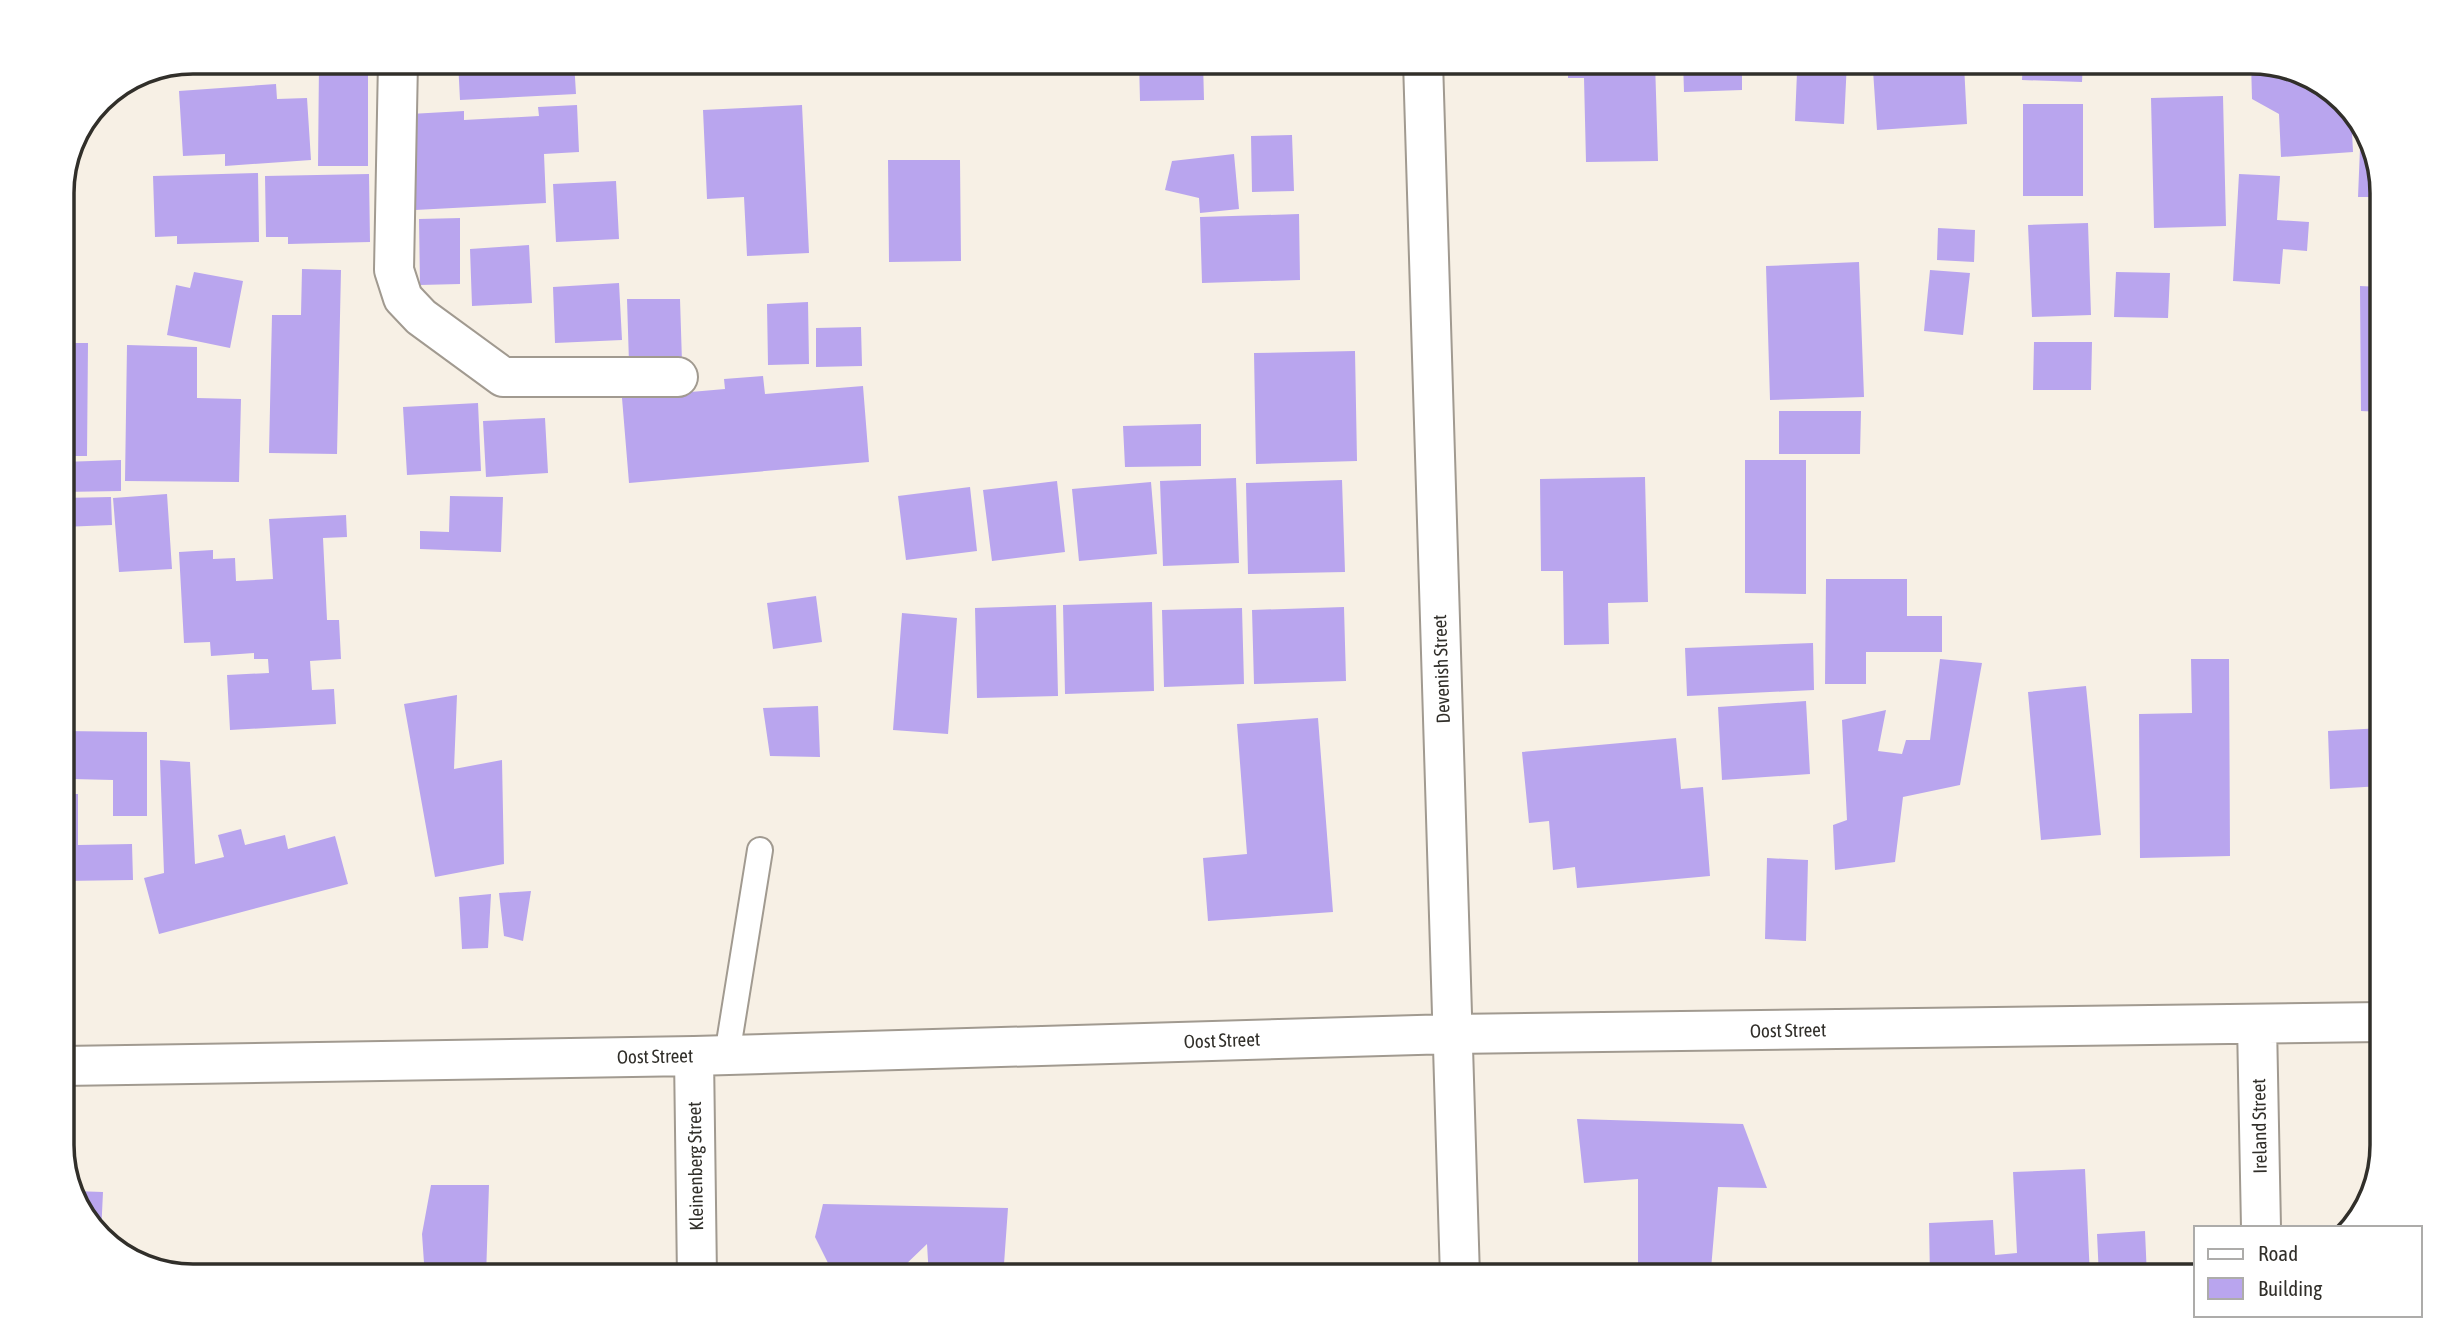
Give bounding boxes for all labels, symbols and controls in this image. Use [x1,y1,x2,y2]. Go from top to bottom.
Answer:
street label: Devenish Street [1428,614,1454,724]
street label: Oost Street [1750,1018,1826,1042]
street label: Oost Street [1183,1028,1261,1052]
street label: Oost Street [617,1044,693,1068]
street label: Ireland Street [2247,1078,2271,1174]
street label: Kleinenberg Street [683,1101,707,1231]
legend [2194,1226,2422,1317]
text: Road [2258,1241,2298,1265]
text: Building [2258,1276,2322,1300]

